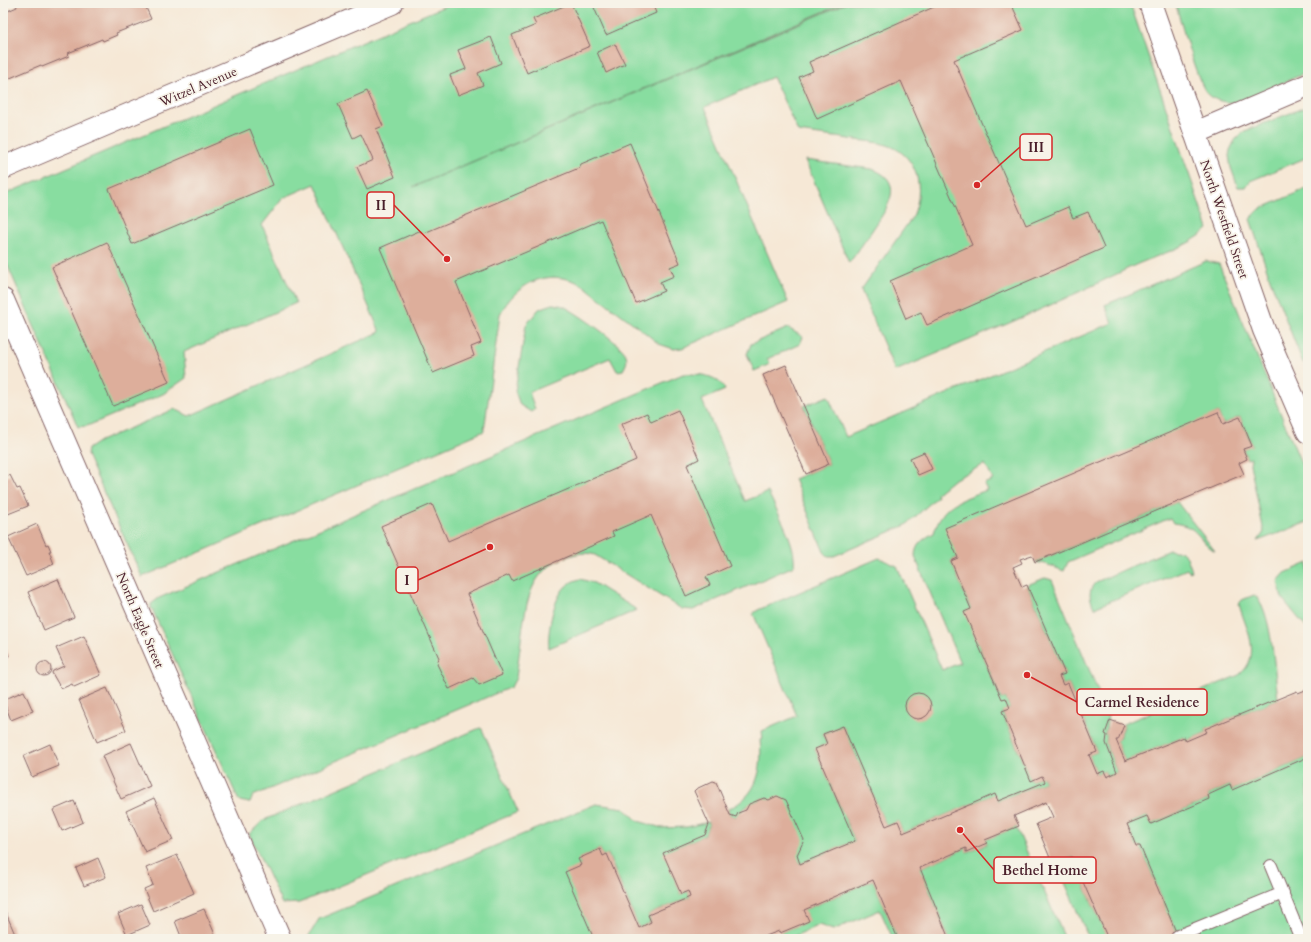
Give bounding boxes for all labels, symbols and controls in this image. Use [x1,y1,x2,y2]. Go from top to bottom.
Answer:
street label: Witzel Avenue [156,62,240,112]
callout: III [1020,134,1052,160]
text: III [1028,138,1044,157]
street label: North Westfield Street [1195,158,1253,281]
callout: II [367,192,394,218]
text: II [376,196,386,215]
callout: I [396,567,418,593]
street label: North Eagle Street [112,570,168,671]
text: I [404,571,410,590]
callout: Carmel Residence [1077,689,1207,715]
text: Carmel Residence [1085,693,1199,712]
callout: Bethel Home [994,857,1096,883]
text: Bethel Home [1002,861,1088,880]

